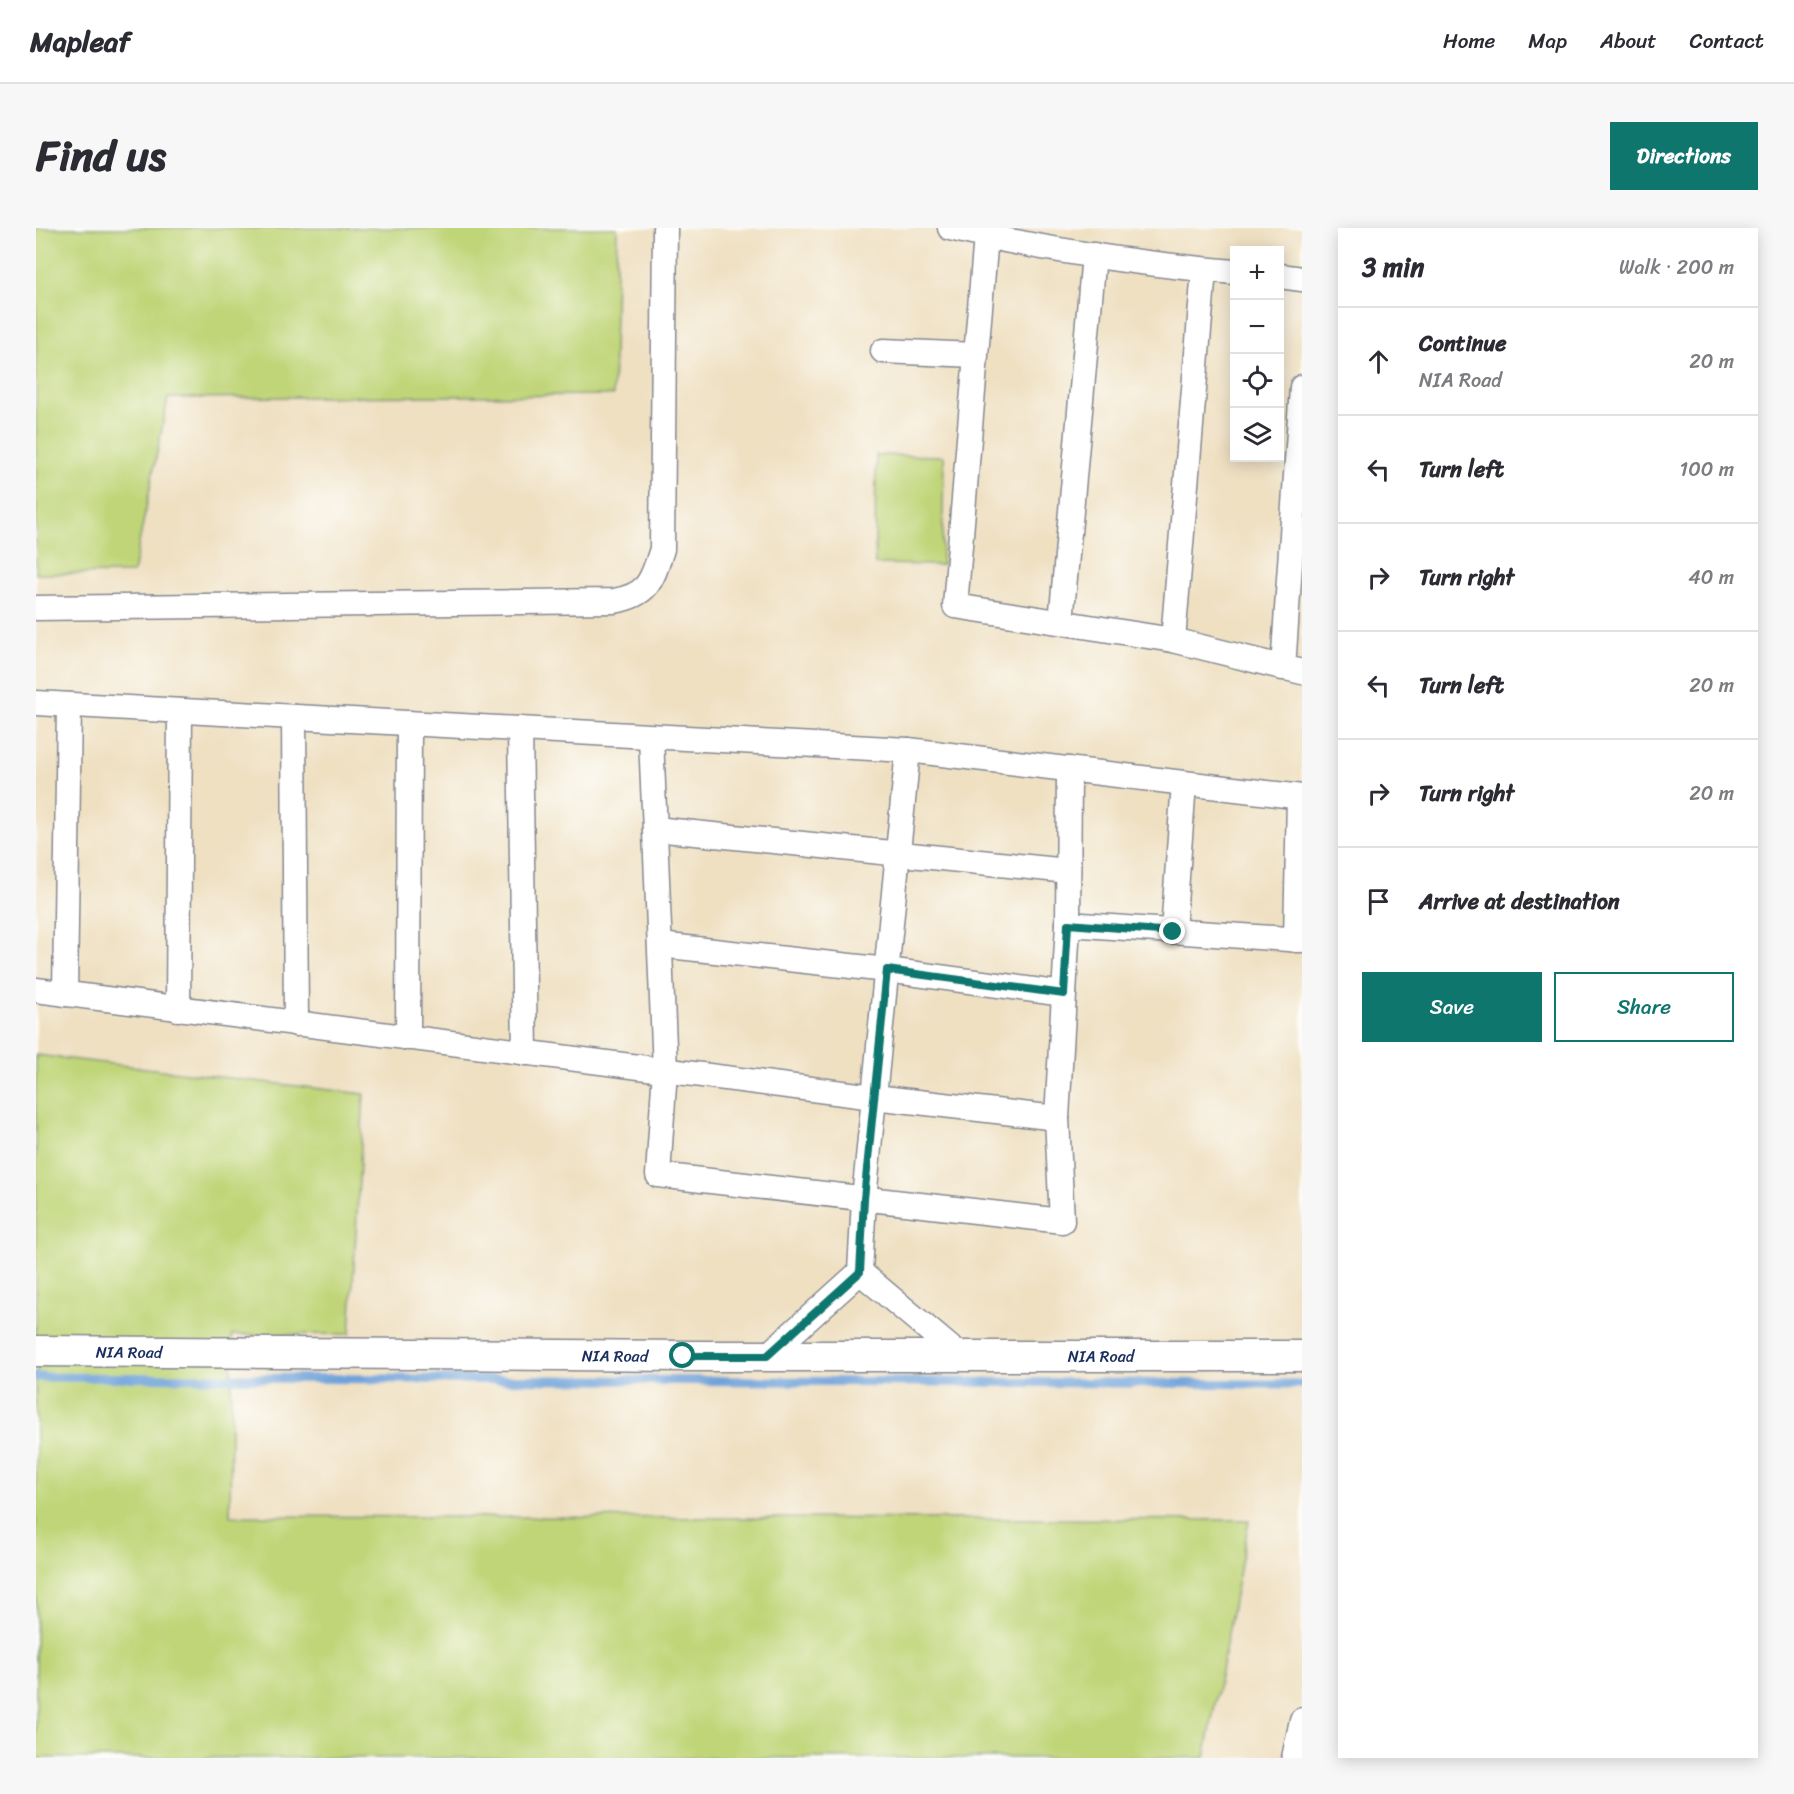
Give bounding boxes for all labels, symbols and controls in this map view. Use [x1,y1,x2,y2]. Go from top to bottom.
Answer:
text: Mapleaf [30,17,130,66]
text: Home [1443,22,1495,60]
text: Map [1528,22,1567,60]
text: About [1600,22,1657,60]
text: Contact [1690,22,1764,60]
text: Find us [36,119,166,193]
button: Directions [1610,122,1758,190]
text: 3 min [1362,244,1424,290]
map controls [1230,246,1284,462]
button: + [1230,246,1284,300]
text: Walk · 200 m [1619,250,1734,285]
button: − [1230,300,1284,354]
text: Continue [1419,324,1507,363]
text: 20 m [1689,344,1734,379]
icon: ahead [1362,345,1395,378]
button: locate [1230,354,1284,408]
text: NIA Road [1419,363,1502,398]
button: layers [1230,408,1284,462]
text: Turn left [1419,450,1504,489]
text: 100 m [1680,452,1734,487]
icon: left [1362,453,1395,486]
text: Turn right [1419,558,1514,597]
text: 40 m [1688,560,1734,595]
icon: right [1362,561,1395,594]
text: Turn left [1419,666,1504,705]
text: 20 m [1689,668,1734,703]
icon: left [1362,669,1395,702]
text: Turn right [1419,774,1514,813]
text: 20 m [1689,776,1734,811]
icon: right [1362,777,1395,810]
text: Arrive at destination [1419,882,1620,921]
icon: arrive [1362,885,1395,918]
route end [1159,918,1185,944]
button: Save [1362,972,1542,1042]
button: Share [1554,972,1734,1042]
street label: NIA Road [96,1337,164,1366]
street label: NIA Road [582,1341,650,1370]
route start [669,1342,695,1368]
street label: NIA Road [1068,1342,1136,1371]

